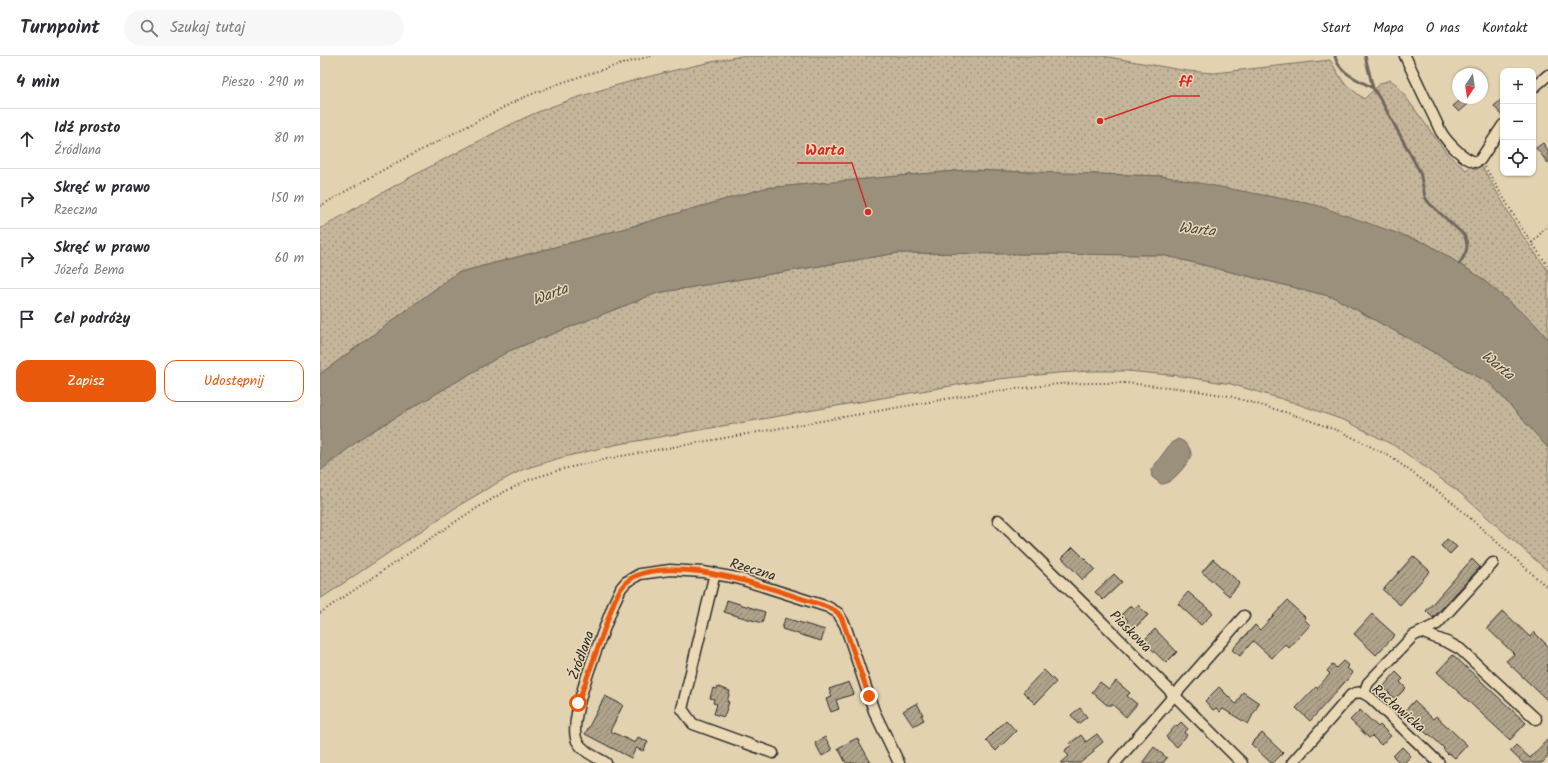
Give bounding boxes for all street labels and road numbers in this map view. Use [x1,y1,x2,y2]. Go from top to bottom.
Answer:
street label: Rzeczna [727,553,778,587]
street label: Piaskowa [1104,605,1157,658]
street label: Źródlana [563,628,601,683]
street label: Racławicka [1367,679,1430,738]

